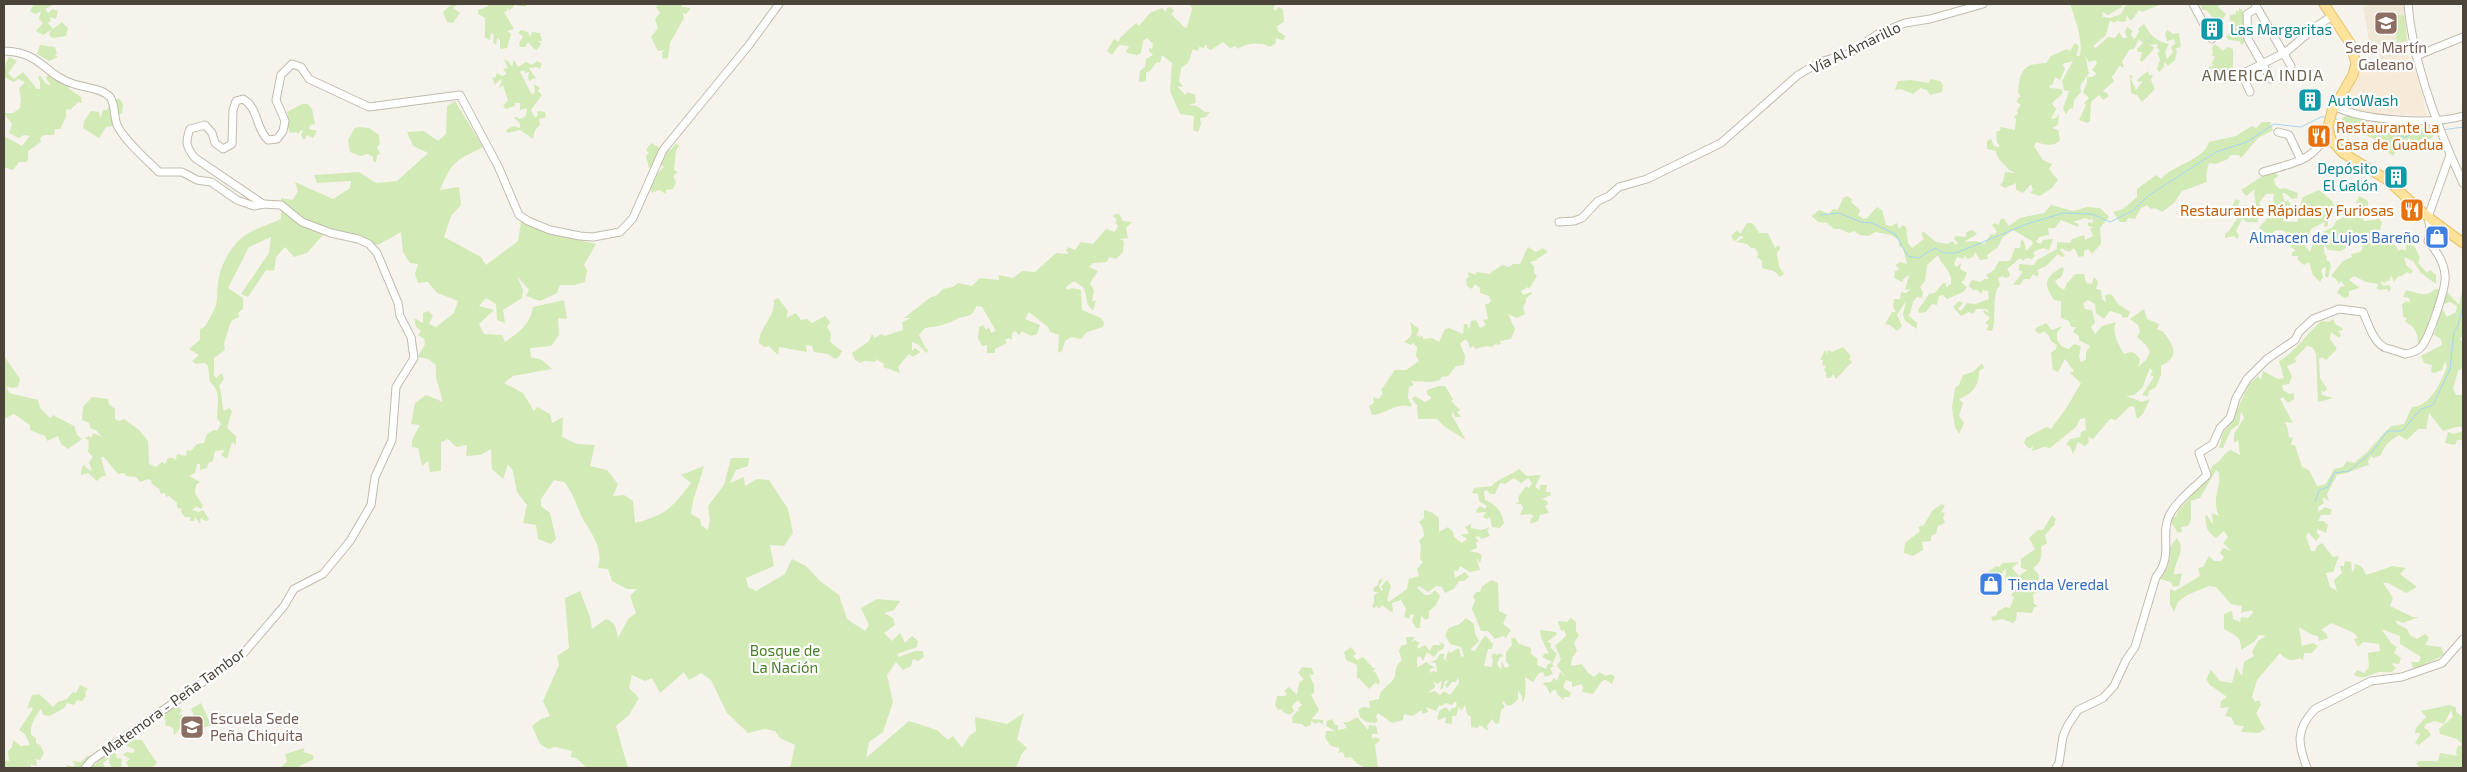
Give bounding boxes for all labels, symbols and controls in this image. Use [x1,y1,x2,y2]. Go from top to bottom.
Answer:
school or university icon: Sede Martín Galeano [2373,10,2399,36]
building icon: Las Margaritas [2199,16,2225,42]
street label: Vía Al Amarillo [1807,17,1903,77]
place label: Las Margaritas [2230,20,2332,38]
place label: Sede Martín Galeano [2345,38,2427,73]
district label: AMERICA INDIA [2202,65,2324,84]
building icon: AutoWash [2297,87,2323,113]
place label: AutoWash [2328,91,2398,109]
place label: Restaurante La Casa de Guadua [2336,118,2444,153]
restaurant icon: Restaurante La Casa de Guadua [2306,123,2332,149]
place label: Depósito El Galón [2317,159,2378,194]
building icon: Depósito El Galón [2383,164,2409,190]
restaurant icon: Restaurante Rápidas y Furiosas [2399,197,2425,223]
place label: Restaurante Rápidas y Furiosas [2180,201,2394,219]
shop icon: Almacen de Lujos Bareño [2424,224,2450,250]
place label: Almacen de Lujos Bareño [2249,228,2420,247]
shop icon: Tienda Veredal [1978,571,2004,597]
place label: Tienda Veredal [2008,575,2109,593]
park label: Bosque de La Nación [750,641,820,676]
street label: Matemora - Peña Tambor [98,643,248,759]
place label: Escuela Sede Peña Chiquita [210,709,303,744]
school or university icon: Escuela Sede Peña Chiquita [179,714,205,740]

